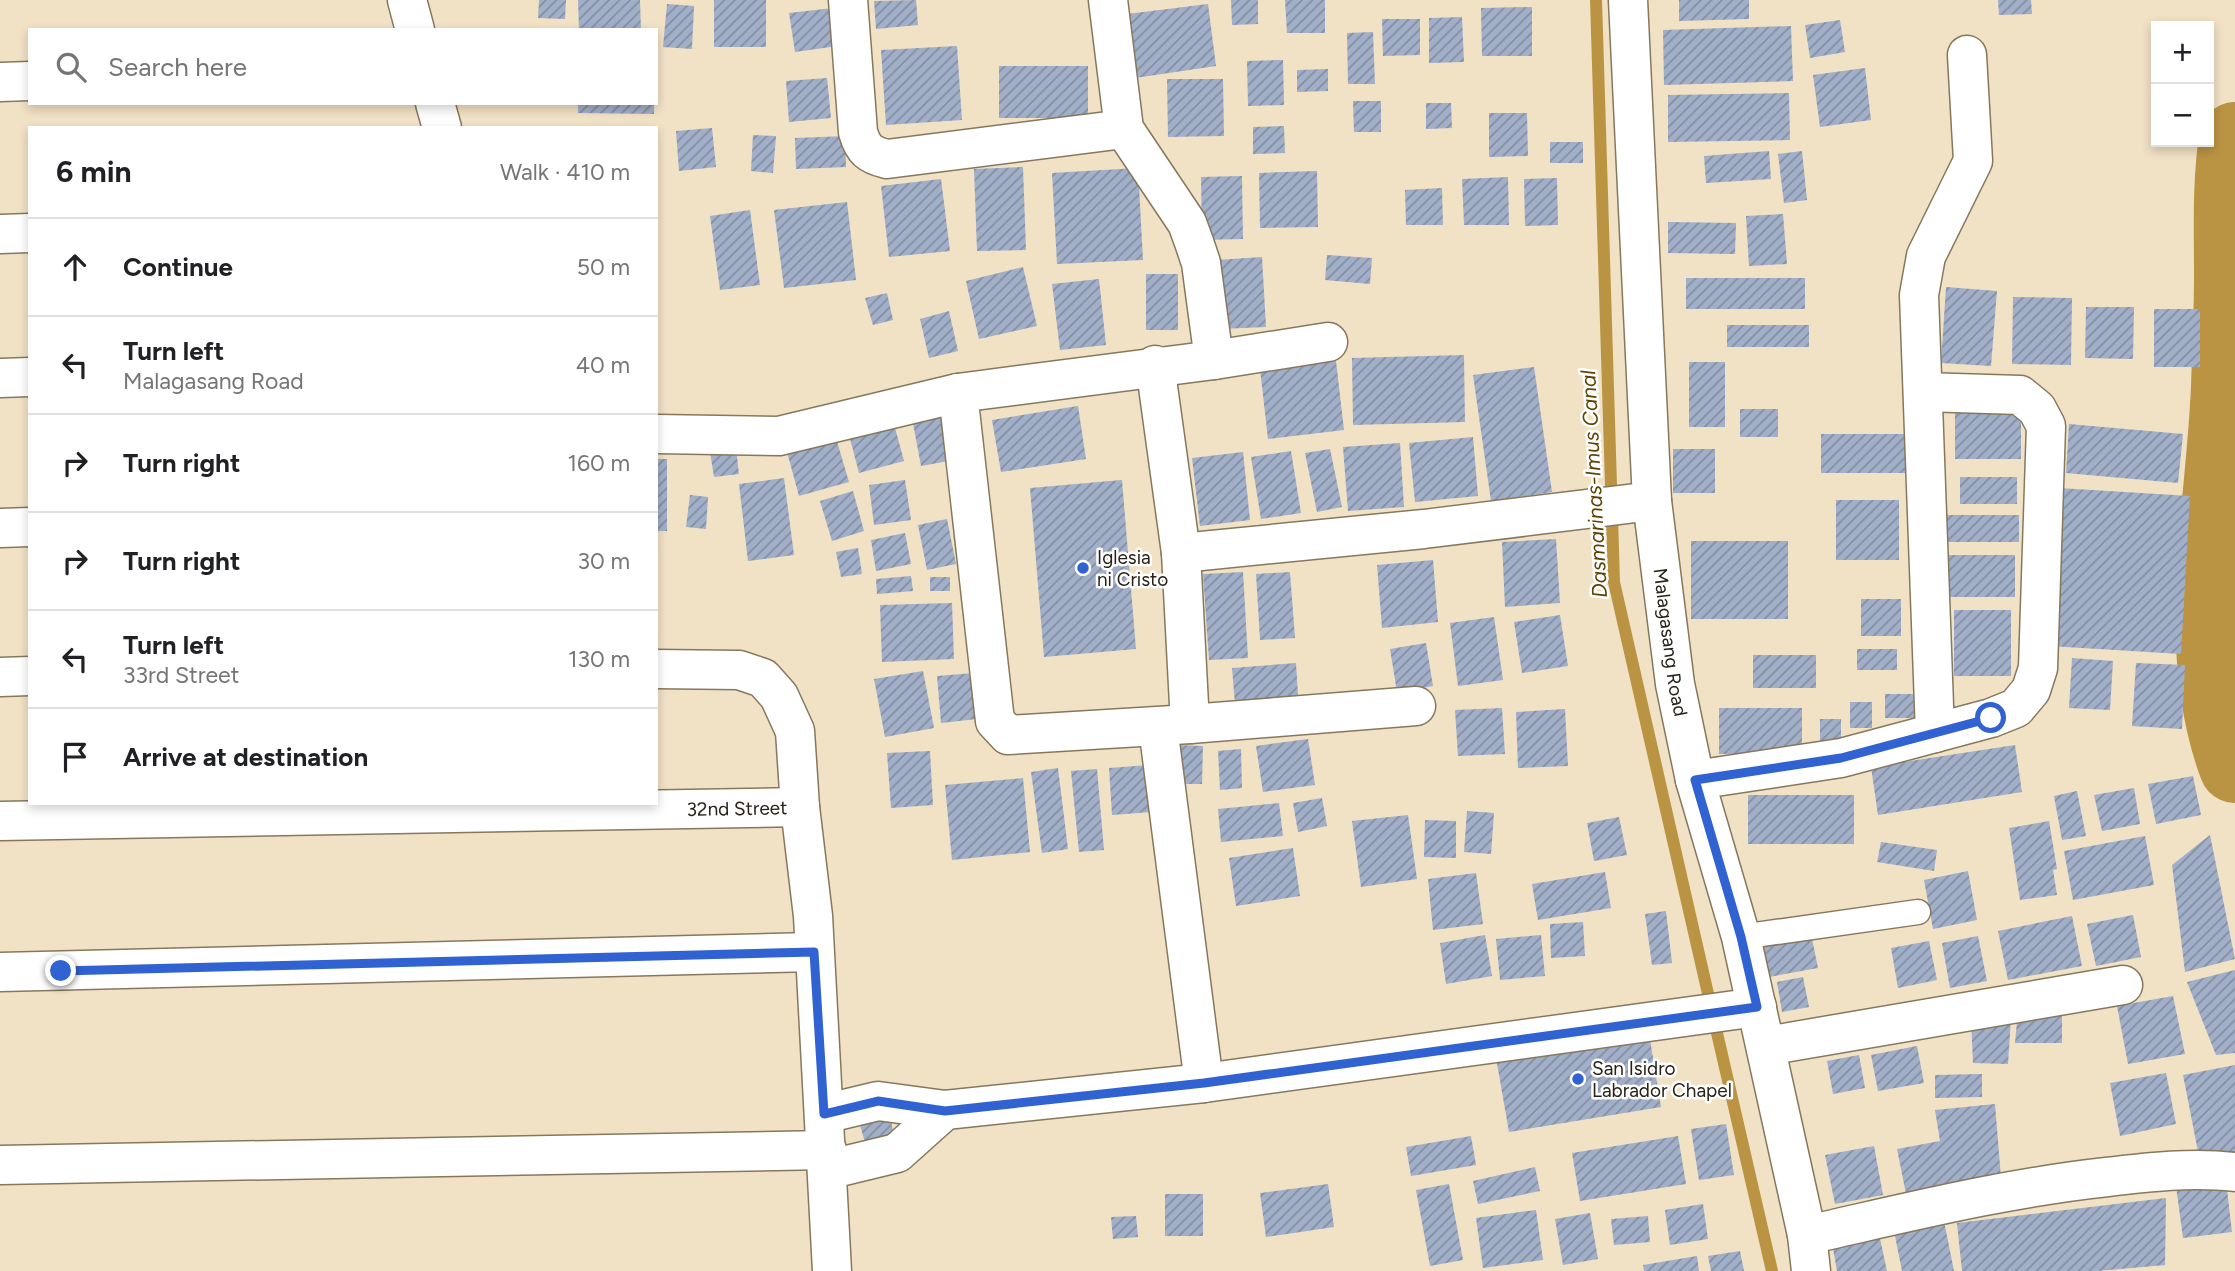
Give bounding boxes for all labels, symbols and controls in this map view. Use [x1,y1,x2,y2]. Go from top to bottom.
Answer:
map controls [2151,21,2214,147]
button: + [2151,21,2214,84]
search box [28,28,658,105]
icon: search [52,48,90,86]
text: Search here [108,51,247,83]
button: − [2151,84,2214,147]
text: 6 min [56,153,132,190]
text: Walk · 410 m [500,158,630,186]
icon: ahead [56,248,94,286]
text: Continue [123,251,233,283]
text: 50 m [577,253,630,281]
text: Turn left [123,335,224,367]
icon: left [56,346,94,384]
text: 40 m [576,351,630,379]
text: Malagasang Road [123,367,304,395]
water label: Dasmarinas-Imus Canal [1575,369,1612,599]
icon: right [56,444,94,482]
text: Turn right [123,447,240,479]
text: 160 m [567,449,630,477]
icon: right [56,542,94,580]
text: Turn right [123,545,240,577]
place label: Iglesia ni Cristo [1097,546,1168,591]
text: 30 m [577,547,630,575]
marker: Iglesia ni Cristo [1075,560,1091,576]
street label: Malagasang Road [1649,567,1692,718]
text: Turn left [123,629,224,661]
icon: left [56,640,94,678]
text: 130 m [568,645,630,673]
text: 33rd Street [123,661,239,689]
route start [1975,702,2006,733]
icon: arrive [56,738,94,776]
text: Arrive at destination [123,741,368,773]
street label: 32nd Street [686,796,787,821]
route end [45,955,76,986]
place label: San Isidro Labrador Chapel [1592,1057,1732,1102]
marker: San Isidro Labrador Chapel [1570,1071,1586,1087]

